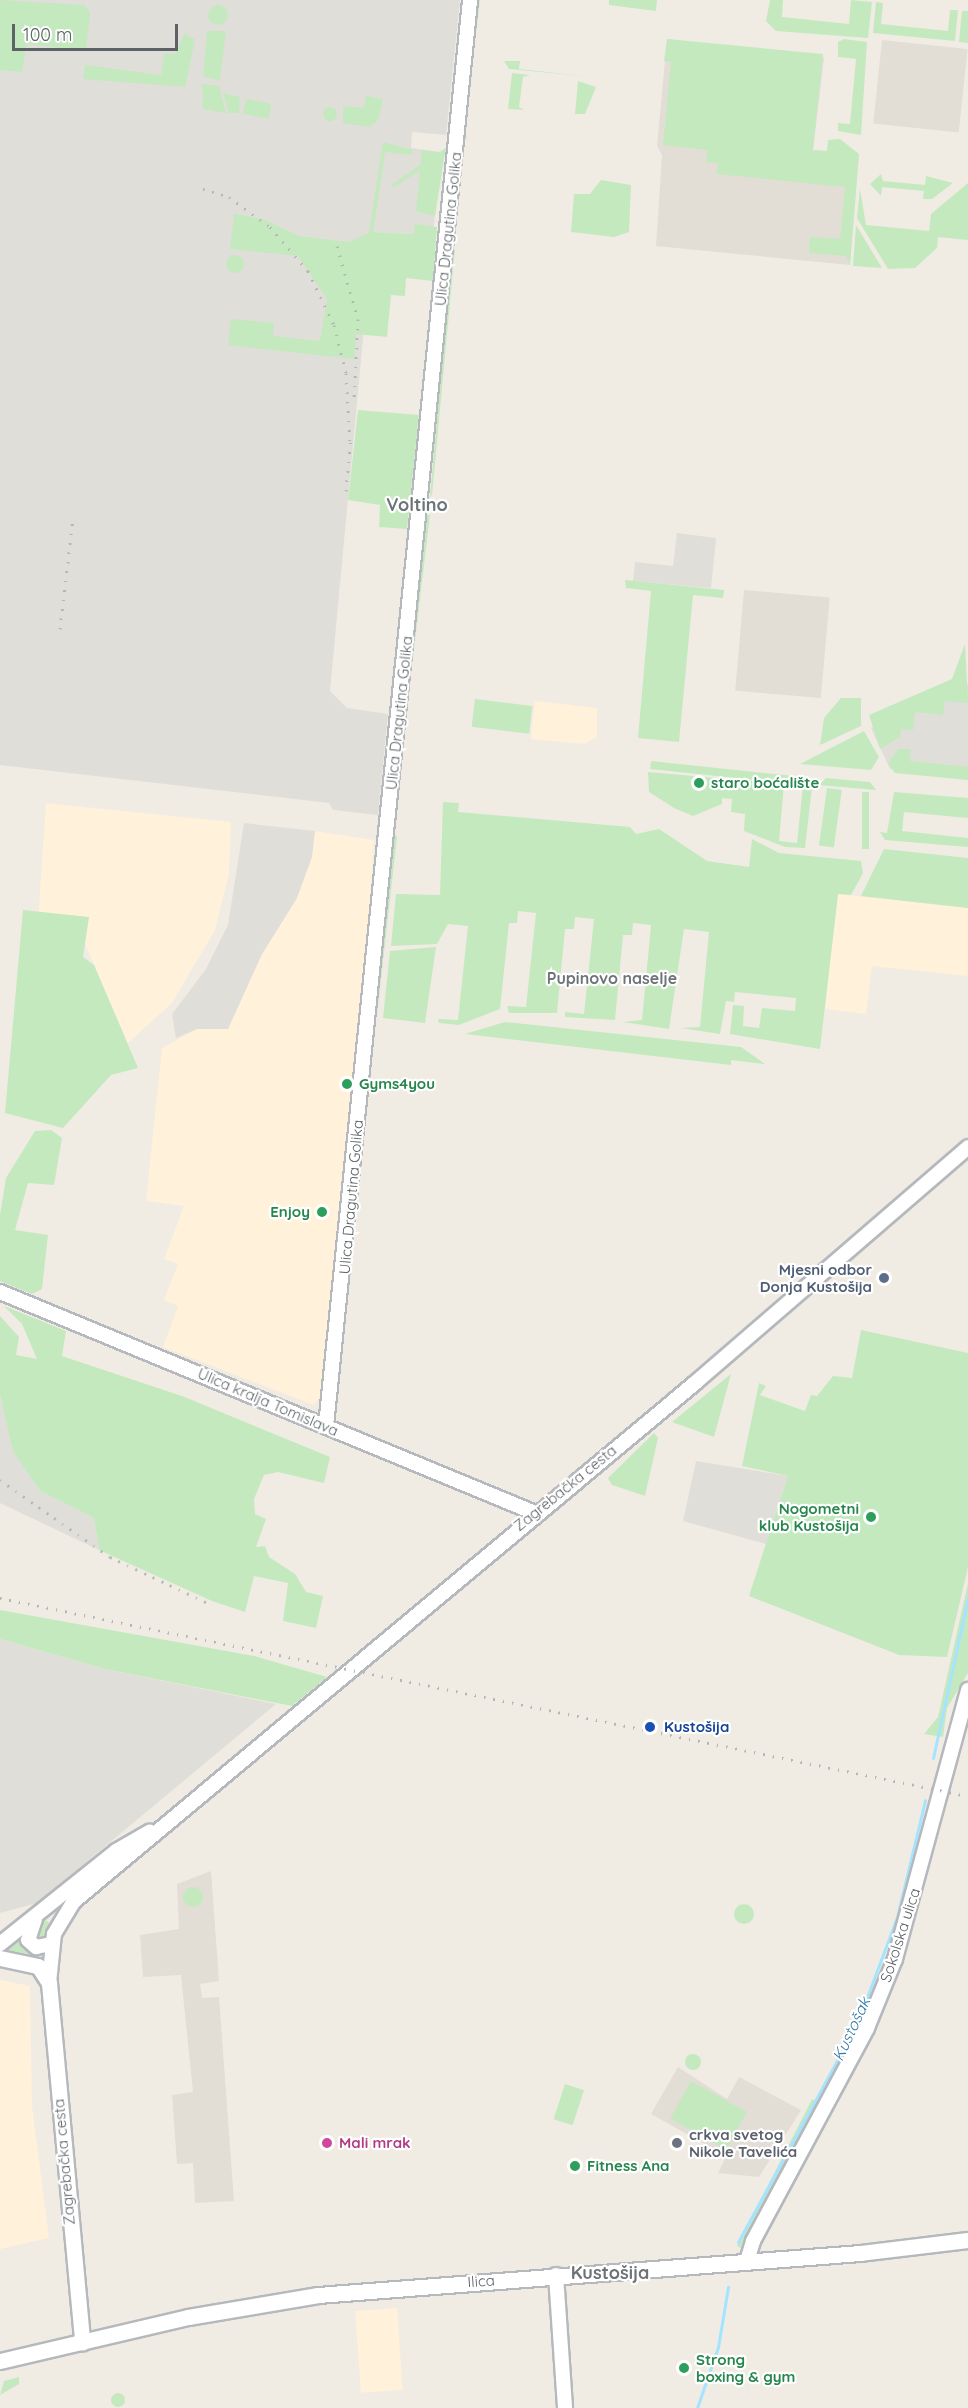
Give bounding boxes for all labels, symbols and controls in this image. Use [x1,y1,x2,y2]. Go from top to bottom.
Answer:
scale bar [15,12,182,50]
text: 100 m [23,23,72,46]
street label: Ulica Dragutina Golika [431,151,465,307]
district label: Voltino [386,494,448,516]
street label: Ulica Dragutina Golika [382,635,416,791]
place label: staro boćalište [711,774,819,792]
marker: staro boćalište [692,776,706,790]
district label: Pupinovo naselje [547,968,677,988]
place label: Gyms4you [359,1075,435,1093]
marker: Gyms4you [340,1077,354,1091]
street label: Ulica Dragutina Golika [335,1119,367,1275]
place label: Enjoy [270,1203,310,1221]
marker: Enjoy [315,1205,329,1219]
place label: Mjesni odbor Donja Kustošija [760,1260,872,1295]
marker: Mjesni odbor Donja Kustošija [877,1271,891,1285]
street label: Ulica kralja Tomislava [195,1364,341,1440]
street label: Zagrebačka cesta [510,1441,620,1535]
place label: Nogometni klub Kustošija [759,1499,859,1534]
marker: Nogometni klub Kustošija [864,1510,878,1524]
marker: Kustošija [641,1718,659,1736]
place label: Kustošija [664,1718,729,1736]
street label: Sokolska ulica [876,1886,924,1984]
water label: Kustošak [828,1994,874,2064]
street label: Zagrebačka cesta [50,2098,78,2226]
place label: crkva svetog Nikole Tavelića [689,2125,797,2160]
place label: Mali mrak [339,2134,411,2152]
marker: Mali mrak [320,2136,334,2150]
marker: crkva svetog Nikole Tavelića [670,2136,684,2150]
place label: Fitness Ana [587,2157,669,2175]
marker: Fitness Ana [568,2159,582,2173]
district label: Kustošija [571,2262,649,2284]
street label: Ilica [467,2271,495,2291]
place label: Strong boxing & gym [696,2350,795,2385]
marker: Strong boxing & gym [677,2361,691,2375]

